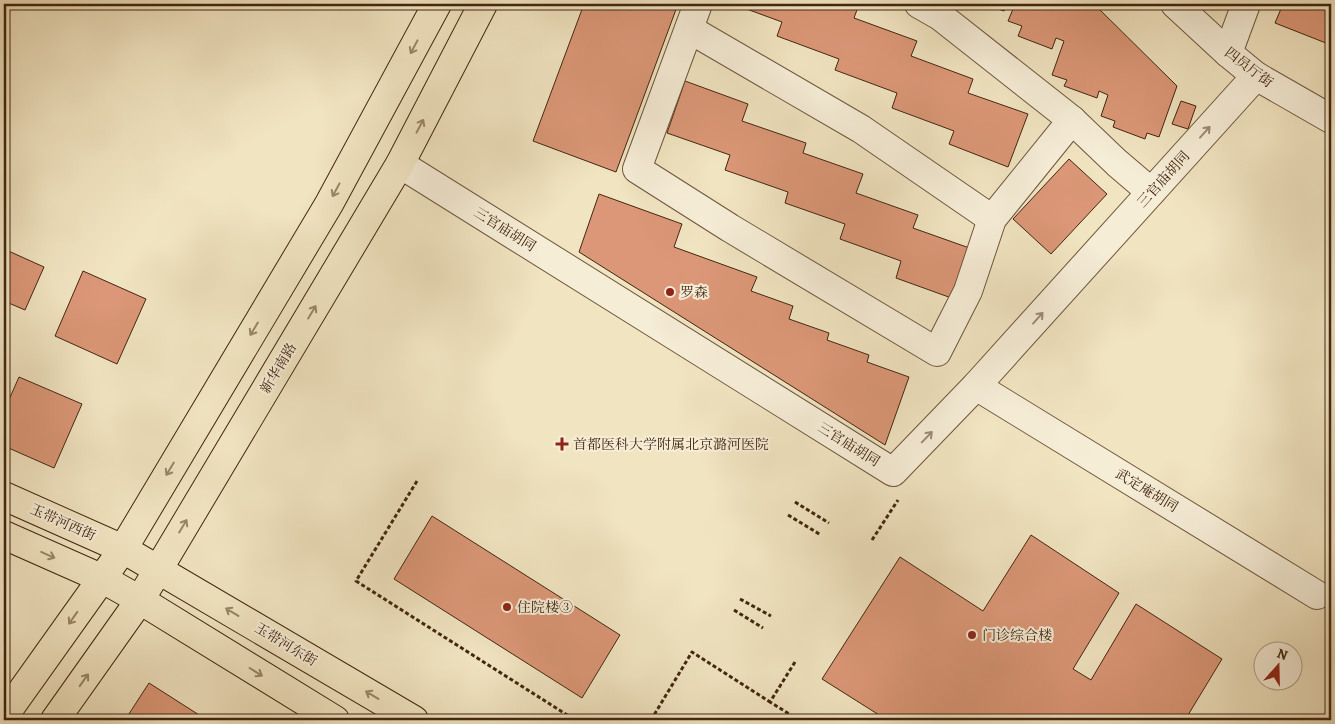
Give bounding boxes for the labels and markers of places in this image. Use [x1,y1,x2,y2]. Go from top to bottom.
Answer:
place label: 罗森 [680,283,708,302]
marker: 罗森 [664,286,676,298]
place label: 首都医科大学附属北京潞河医院 [573,435,769,454]
marker: 首都医科大学附属北京潞河医院 [555,437,569,451]
place label: 住院楼③ [517,598,573,617]
marker: 住院楼③ [501,601,513,613]
place label: 门诊综合楼 [982,626,1052,645]
marker: 门诊综合楼 [966,629,978,641]

